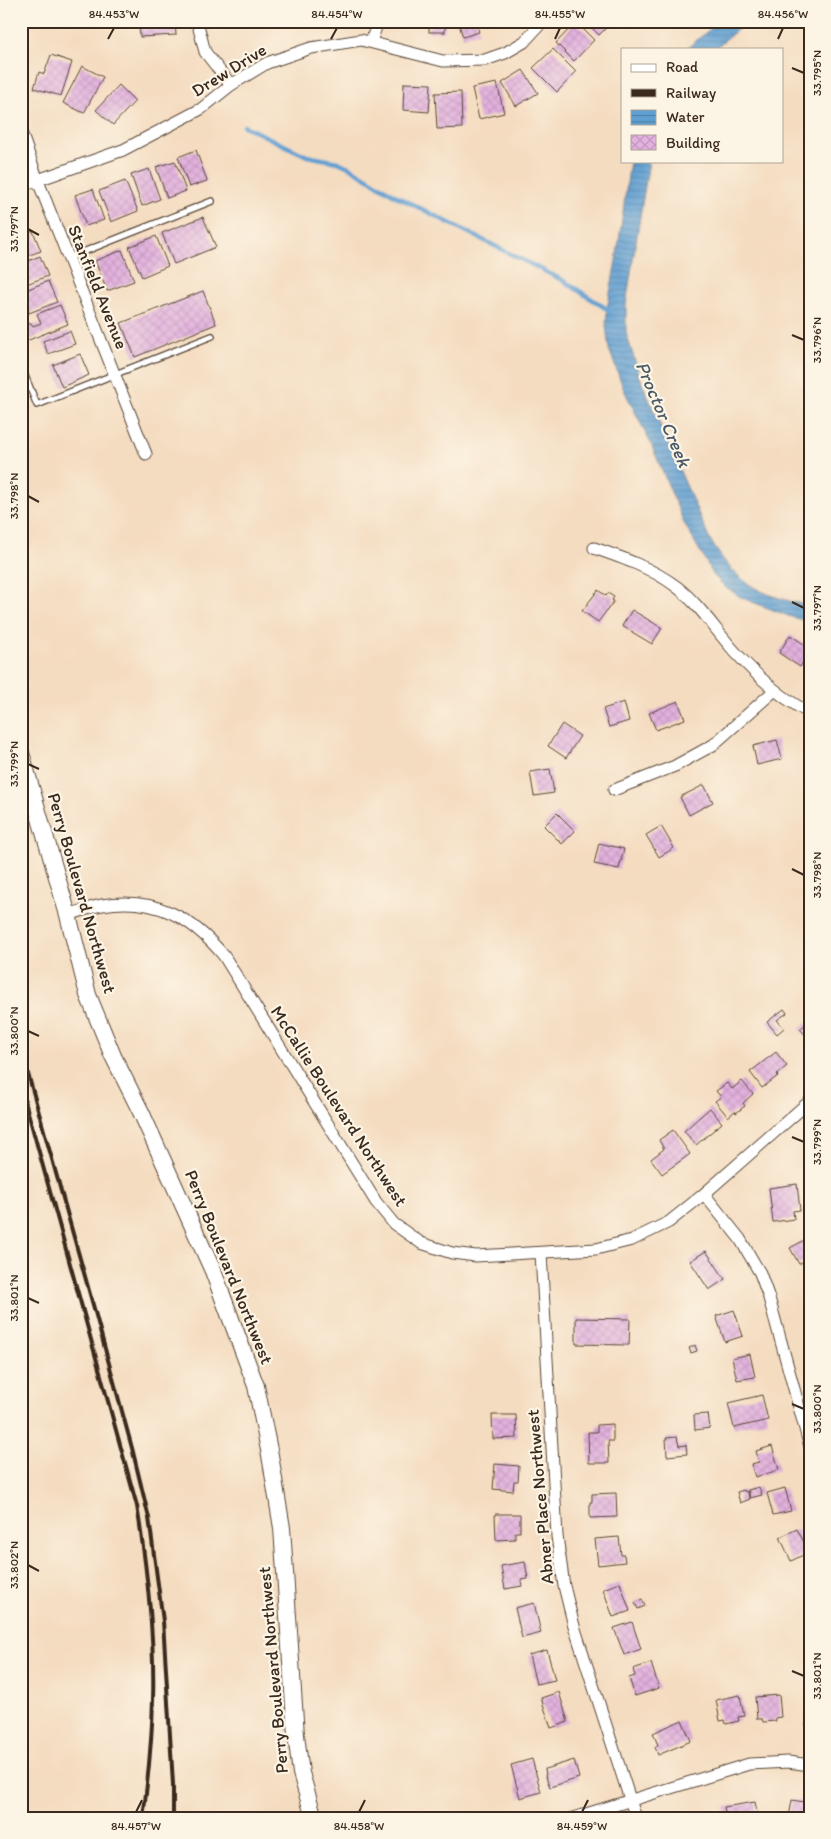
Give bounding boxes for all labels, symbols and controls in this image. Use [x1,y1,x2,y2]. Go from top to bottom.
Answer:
text: 84.453°W [89,7,139,21]
text: 84.454°W [311,7,363,21]
text: 84.455°W [535,7,585,21]
text: 84.456°W [758,7,808,21]
street label: Drew Drive [187,38,271,102]
legend [621,48,784,162]
text: 33.795°N [810,50,824,96]
text: Road [666,58,699,76]
text: Railway [666,84,716,102]
text: Water [666,108,705,126]
text: Building [666,134,720,152]
text: 33.797°N [7,206,21,252]
street label: Stanfield Avenue [63,222,133,352]
text: 33.796°N [810,317,824,363]
water label: Proctor Creek [631,358,697,472]
text: 33.798°N [7,473,21,519]
text: 33.797°N [810,585,824,631]
text: 33.799°N [7,741,21,787]
street label: Perry Boulevard Northwest [43,790,121,996]
text: 33.798°N [810,852,824,898]
street label: McCallie Boulevard Northwest [266,1002,412,1211]
text: 33.800°N [7,1006,21,1056]
text: 33.799°N [810,1119,824,1165]
street label: Perry Boulevard Northwest [180,1167,278,1368]
text: 33.801°N [7,1274,21,1322]
text: 33.800°N [810,1384,824,1434]
street label: Abner Place Northwest [521,1408,559,1585]
text: 33.802°N [7,1541,21,1589]
street label: Perry Boulevard Northwest [253,1565,293,1774]
text: 33.801°N [810,1652,824,1700]
text: 84.457°W [111,1819,161,1833]
text: 84.458°W [334,1819,384,1833]
text: 84.459°W [557,1819,607,1833]

